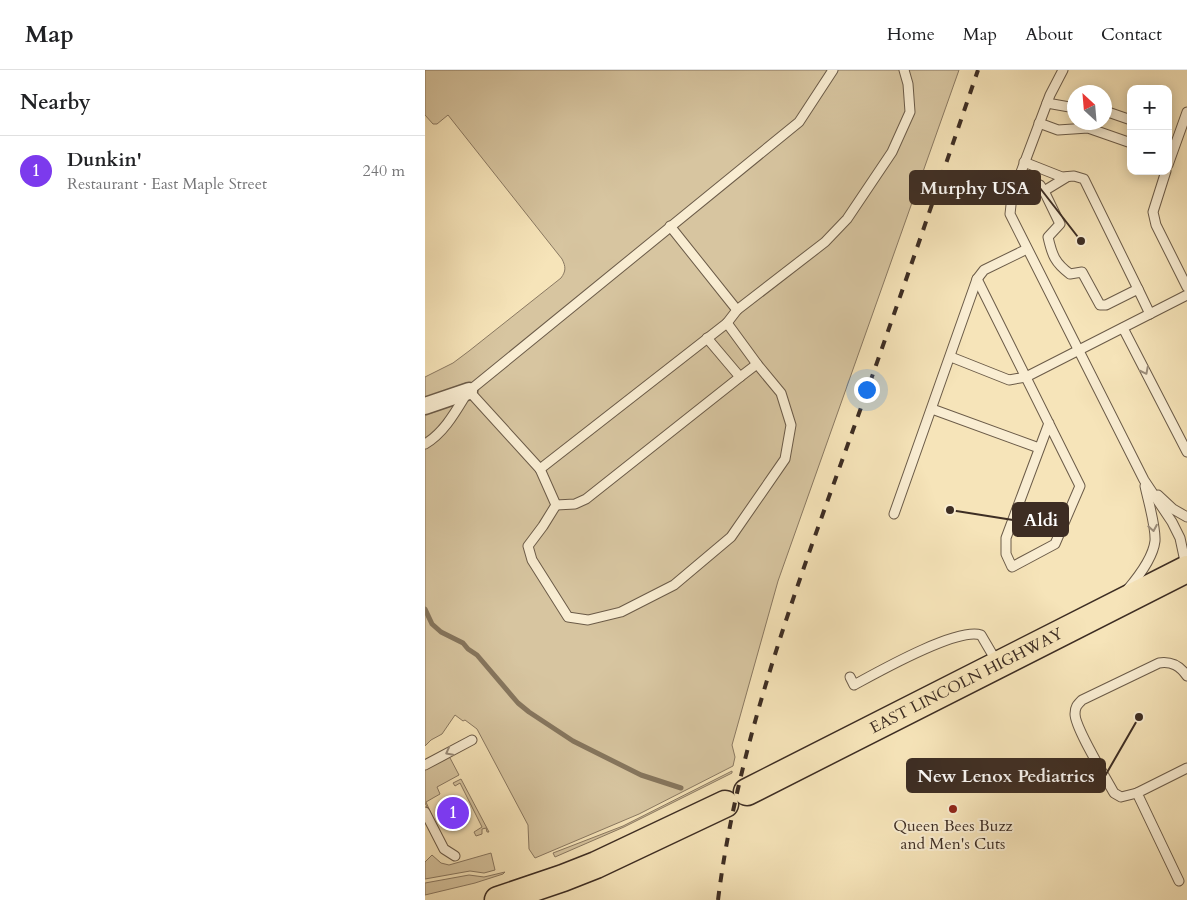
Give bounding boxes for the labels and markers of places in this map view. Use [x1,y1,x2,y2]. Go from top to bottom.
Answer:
callout: Murphy USA [910,171,1040,204]
callout: Aldi [1013,503,1068,536]
callout: New Lenox Pediatrics [907,759,1105,792]
pin: 1 [437,794,469,832]
marker: Queen Bees Buzz and Men's Cuts [947,803,959,815]
place label: Queen Bees Buzz and Men's Cuts [893,815,1013,855]

